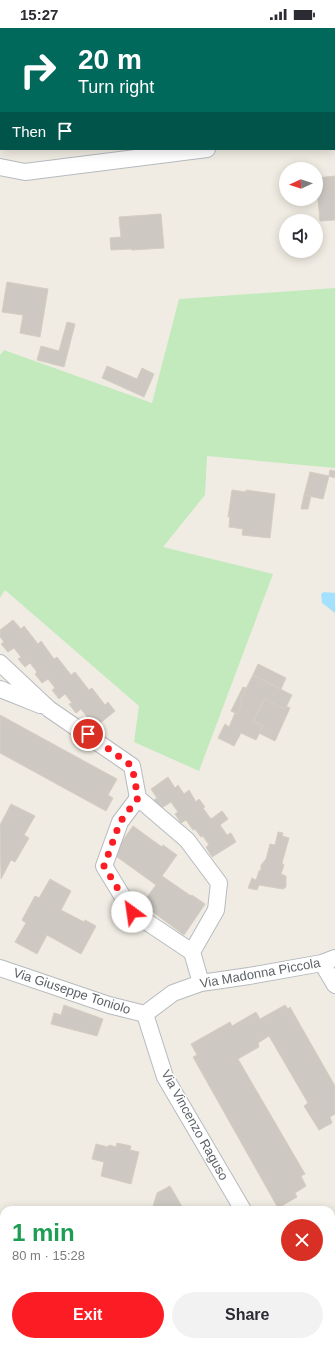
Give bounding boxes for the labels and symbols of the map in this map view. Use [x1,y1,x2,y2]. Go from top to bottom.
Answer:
north arrow [279,162,323,206]
pin [71,717,105,751]
position arrow [111,891,153,933]
street label: Via Madonna Piccola [199,955,322,991]
street label: Via Giuseppe Toniolo [11,965,133,1017]
street label: Via Vincenzo Raguso [158,1067,232,1183]

